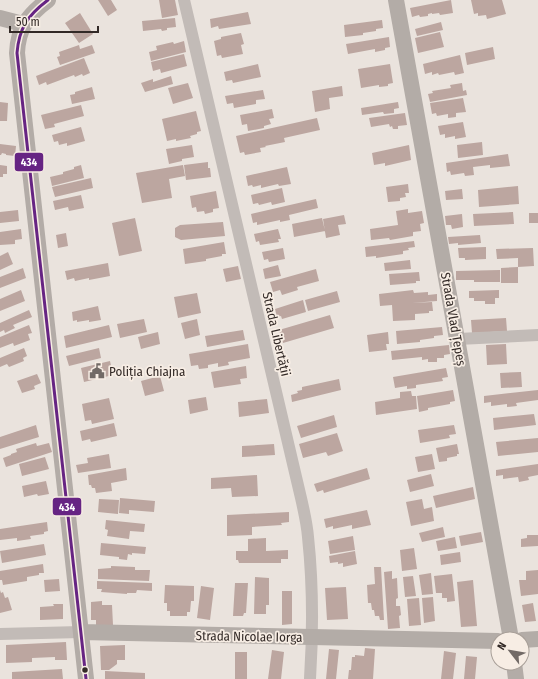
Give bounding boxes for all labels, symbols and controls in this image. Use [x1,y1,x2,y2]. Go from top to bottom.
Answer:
scale bar [10,8,98,34]
text: 50 m [16,15,40,29]
line badge: 434 [14,152,44,172]
text: 434 [21,156,38,169]
street label: Strada Vlad Țepeș [437,271,469,368]
street label: Strada Libertății [259,291,293,378]
public building icon: Poliția Chiajna [88,362,106,380]
place label: Poliția Chiajna [109,364,185,380]
line badge: 434 [52,497,82,516]
text: 434 [59,501,76,514]
street label: Strada Nicolae Iorga [195,628,303,645]
north arrow [490,631,530,671]
text: N [495,640,509,652]
unlabelled marker [80,665,90,675]

